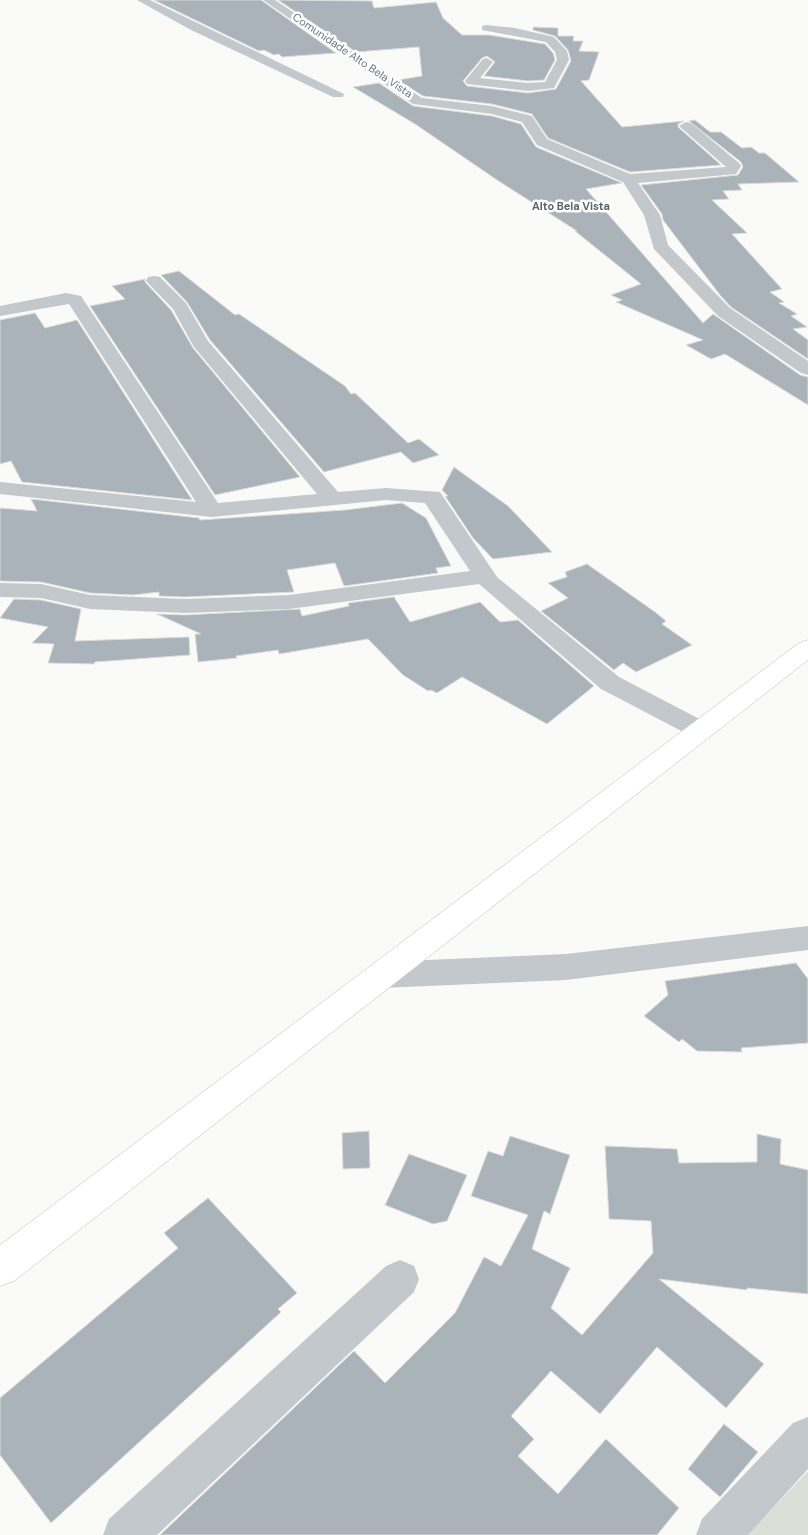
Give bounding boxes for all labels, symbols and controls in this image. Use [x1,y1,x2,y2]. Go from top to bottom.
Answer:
street label: Comunidade Alto Bela Vista [290,11,414,101]
district label: Alto Bela Vista [532,200,610,214]

